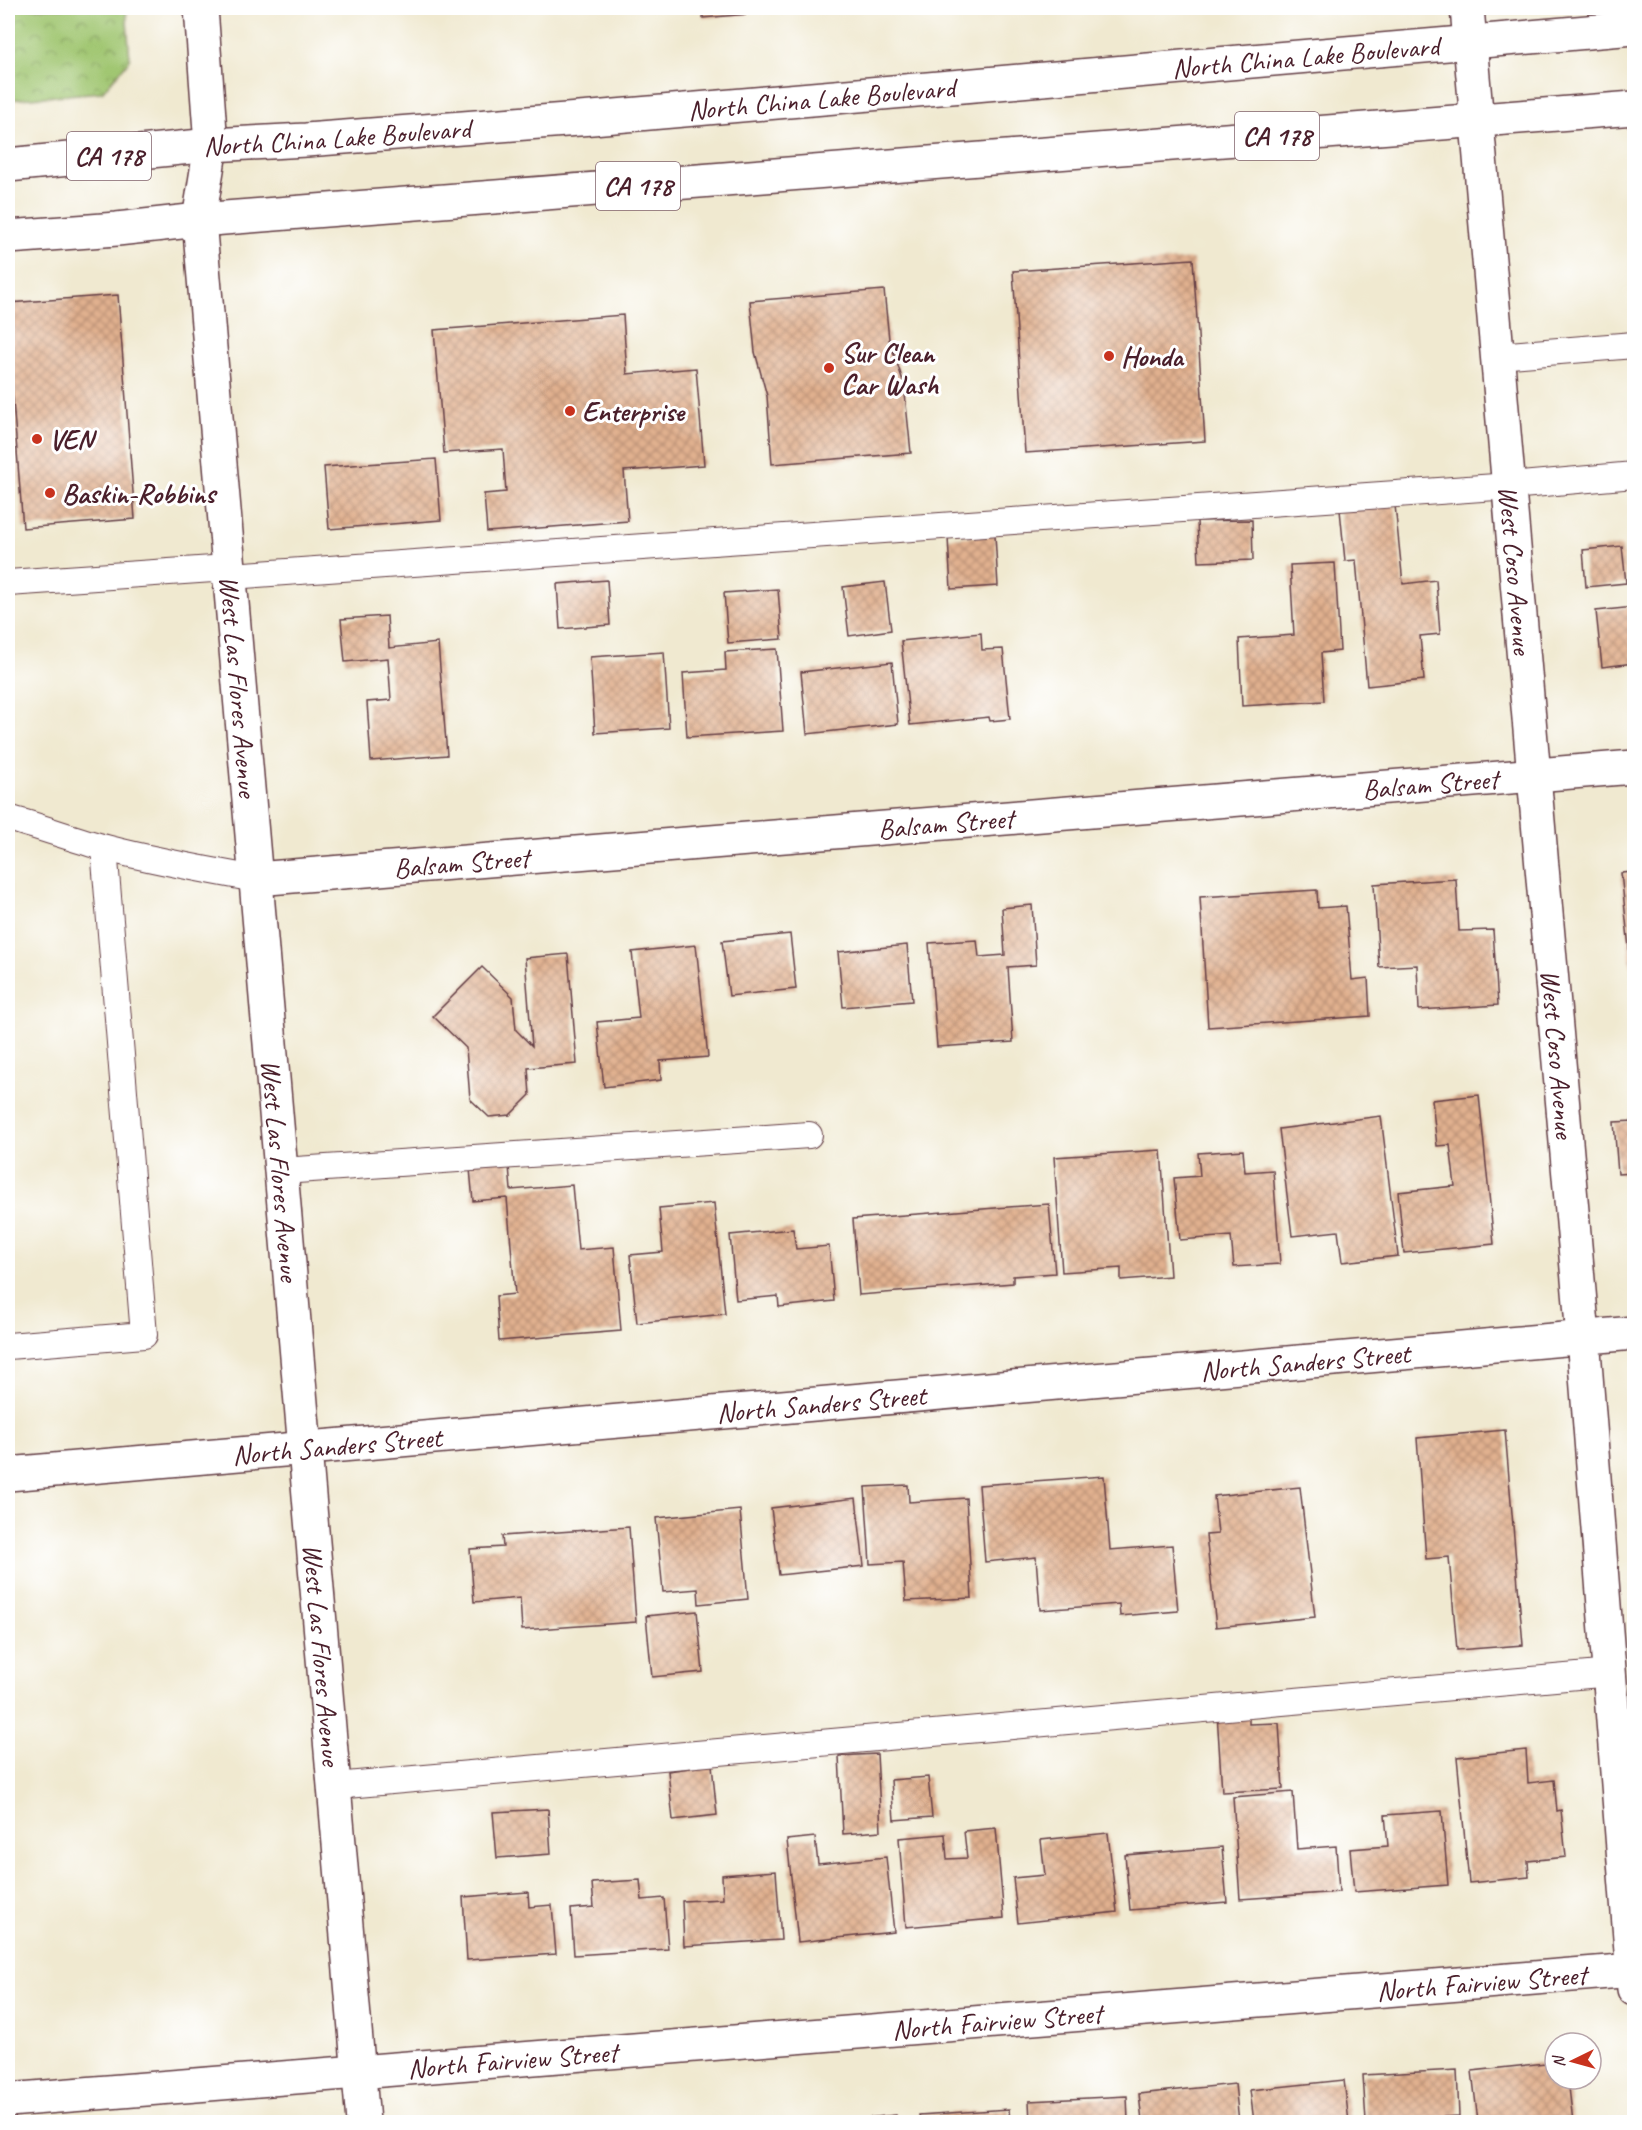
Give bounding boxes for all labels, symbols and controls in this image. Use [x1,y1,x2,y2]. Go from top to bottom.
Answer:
street label: North China Lake Boulevard [1171,28,1444,86]
street label: North China Lake Boulevard [686,69,960,128]
street label: North China Lake Boulevard [202,110,476,163]
road number: CA 178 [1235,112,1319,160]
road number: CA 178 [67,132,151,180]
road number: CA 178 [596,162,680,210]
place label: Sur Clean Car Wash [841,335,939,402]
place label: Honda [1121,339,1185,374]
marker: Honda [1102,349,1116,363]
marker: Sur Clean Car Wash [822,361,836,375]
place label: Enterprise [582,394,686,429]
marker: Enterprise [563,404,577,418]
place label: VEN [49,422,98,457]
marker: VEN [30,432,44,446]
place label: Baskin-Robbins [62,476,218,511]
street label: West Coso Avenue [1491,484,1540,658]
marker: Baskin-Robbins [43,486,57,500]
street label: West Las Flores Avenue [212,574,266,801]
street label: Balsam Street [1361,761,1503,807]
street label: Balsam Street [877,800,1019,846]
street label: Balsam Street [392,840,534,886]
street label: West Coso Avenue [1533,968,1583,1142]
street label: West Las Flores Avenue [253,1058,308,1285]
street label: North Sanders Street [1199,1335,1414,1389]
street label: North Sanders Street [715,1377,930,1431]
street label: North Sanders Street [231,1419,446,1472]
street label: West Las Flores Avenue [295,1543,349,1769]
street label: North Fairview Street [1375,1957,1591,2009]
street label: North Fairview Street [891,1995,1107,2047]
north arrow [1543,2031,1603,2091]
street label: North Fairview Street [406,2034,622,2086]
text: N [1548,2053,1569,2068]

